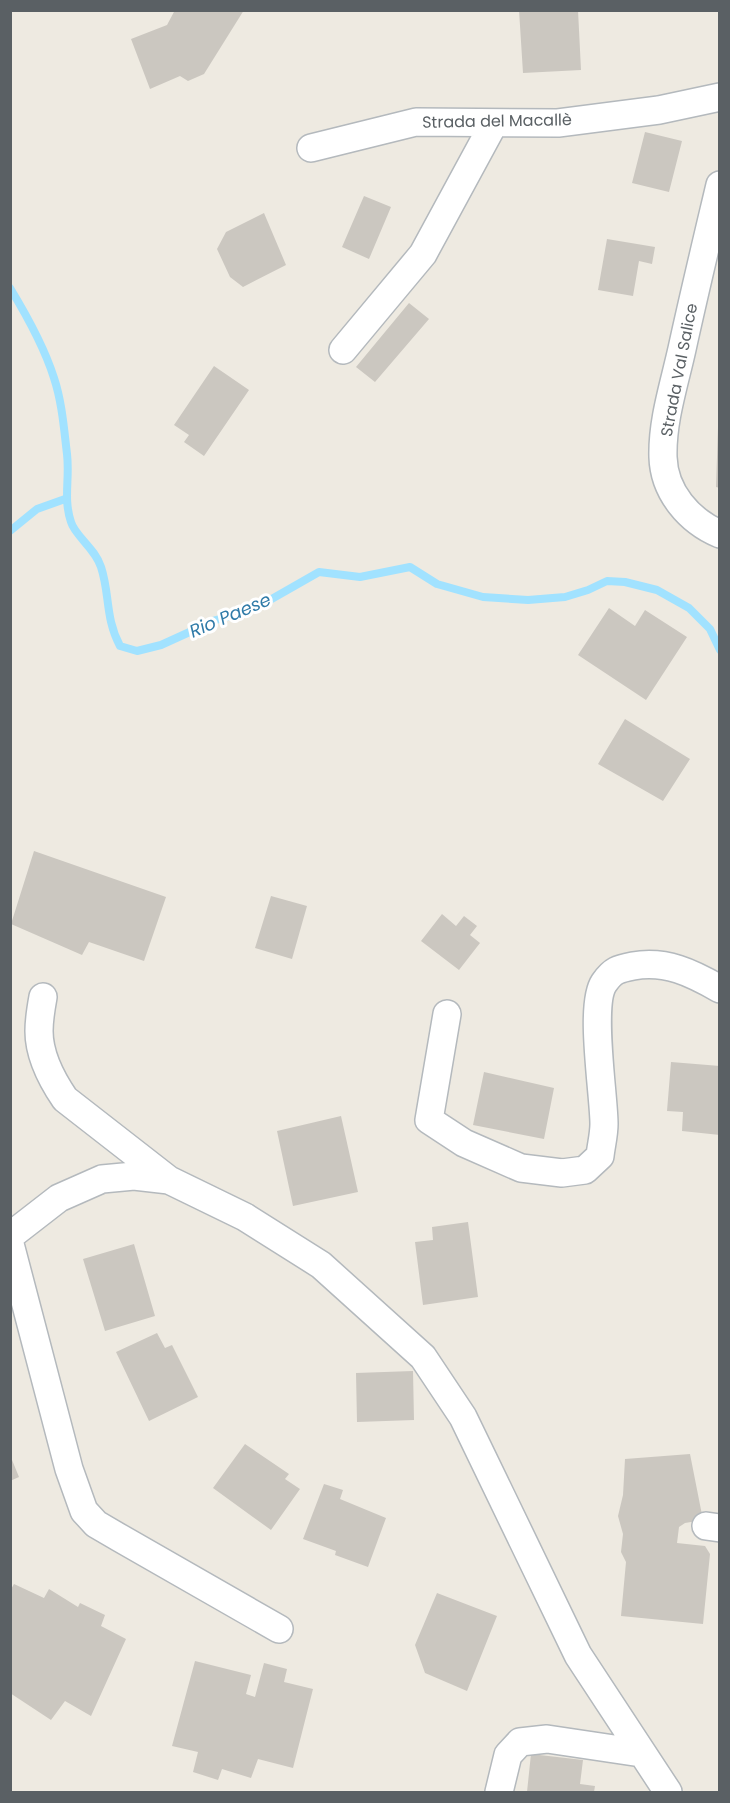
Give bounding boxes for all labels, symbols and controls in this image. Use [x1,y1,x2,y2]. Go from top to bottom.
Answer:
street label: Strada del Macallè [422,108,572,134]
street label: Strada Val Salice [655,301,703,439]
water label: Rio Paese [185,587,275,643]

